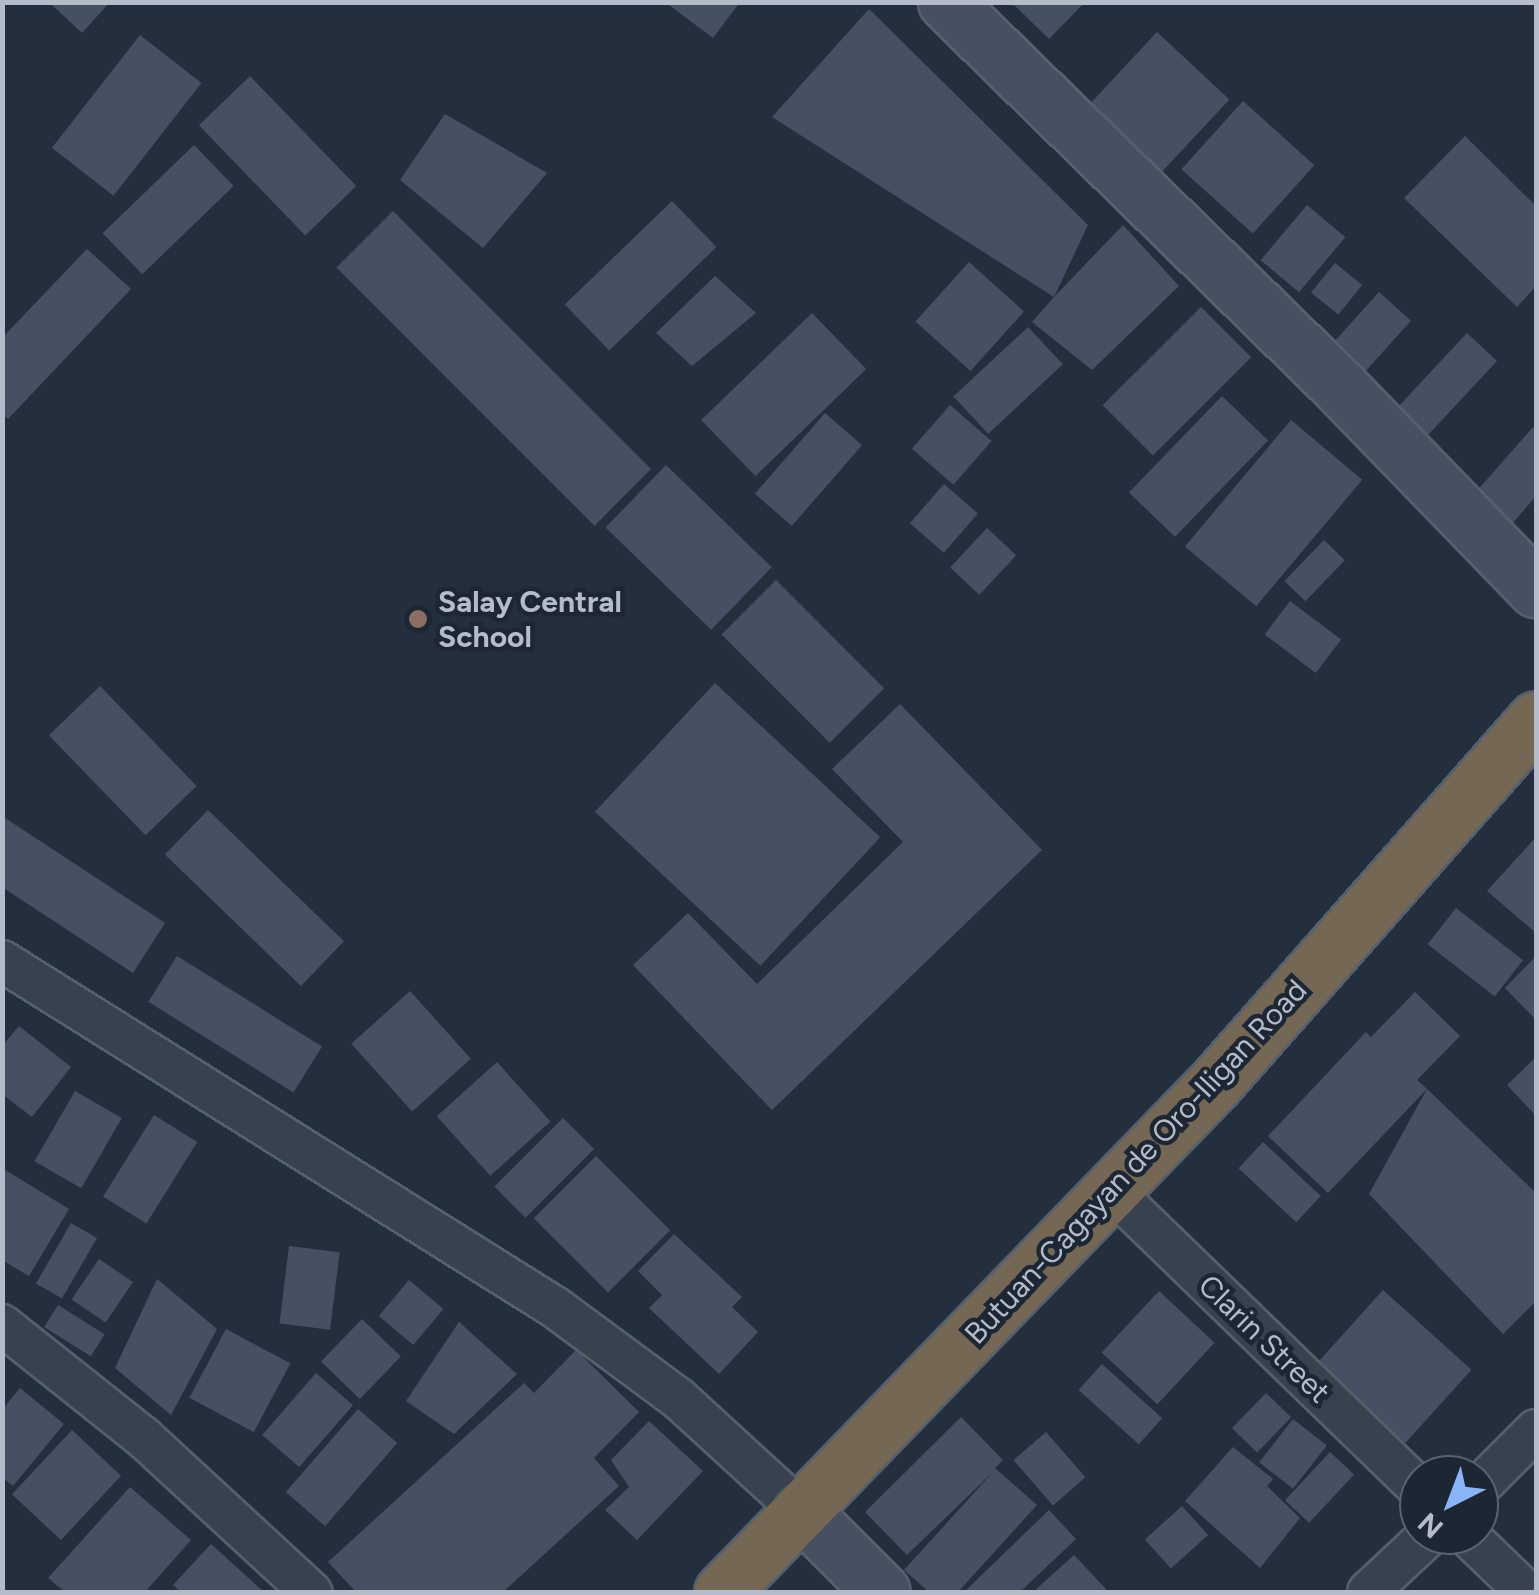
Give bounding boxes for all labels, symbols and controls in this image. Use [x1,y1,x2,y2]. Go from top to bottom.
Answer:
place label: Salay Central School [438,584,622,654]
marker: Salay Central School [407,608,429,630]
street label: Butuan-Cagayan de Oro-Iligan Road [958,972,1314,1352]
street label: Clarin Street [1191,1267,1337,1411]
north arrow [1399,1455,1499,1555]
text: N [1411,1506,1450,1546]

